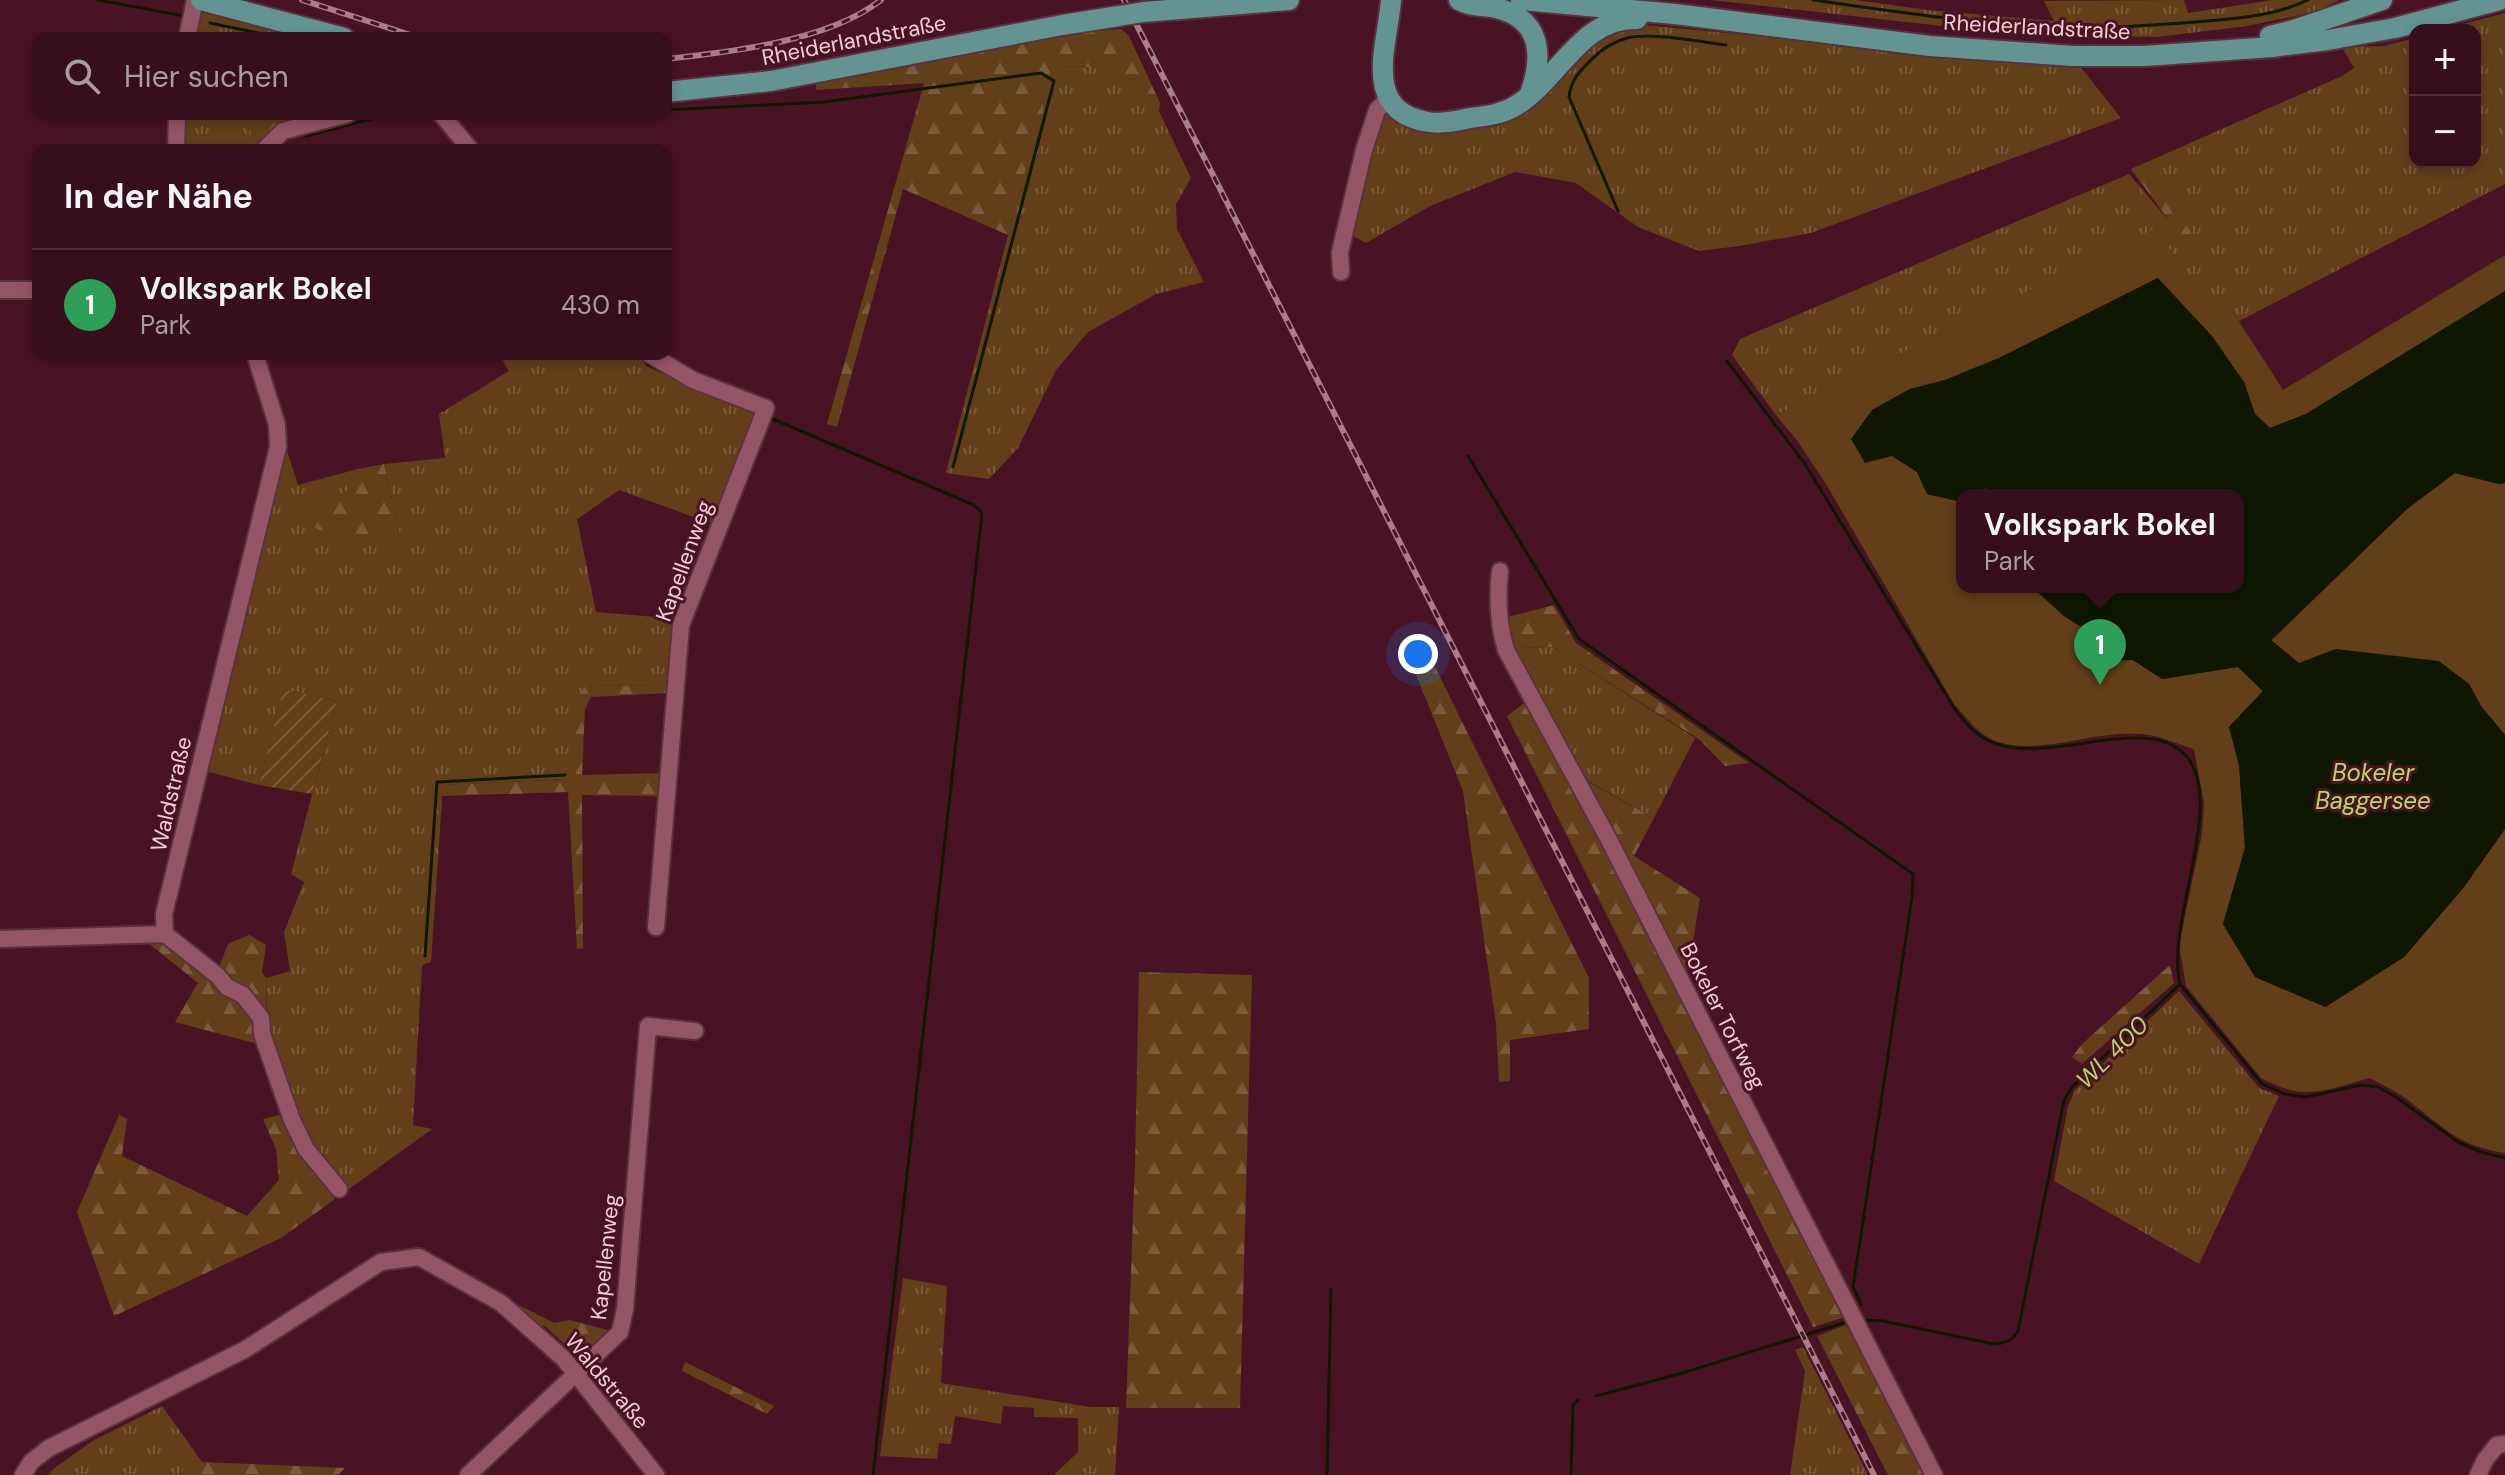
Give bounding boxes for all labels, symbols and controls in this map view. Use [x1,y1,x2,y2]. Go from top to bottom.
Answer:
street label: Rheiderlandstraße [759,8,949,72]
street label: Rheiderlandstraße [1943,8,2131,46]
map controls [2409,24,2481,168]
button: + [2409,24,2481,96]
search box [32,32,672,120]
icon: search [60,54,104,98]
text: Hier suchen [124,57,289,96]
button: − [2409,96,2481,168]
text: In der Nähe [64,174,253,219]
text: Volkspark Bokel [140,269,372,308]
text: 1 [85,288,95,322]
text: 430 m [561,288,640,322]
text: Park [140,308,191,342]
popup [1956,489,2244,593]
street label: Kapellenweg [649,497,719,625]
text: Volkspark Bokel [1984,505,2216,544]
text: Park [1984,544,2035,578]
pin: 1 [2074,619,2126,685]
your location [1398,634,1438,674]
street label: Waldstraße [144,734,198,854]
water label: Bokeler Baggersee [2315,757,2431,816]
street label: Bokeler Torfweg [1674,938,1772,1094]
water label: WL 400 [2069,1009,2155,1095]
street label: Kapellenweg [584,1193,626,1321]
street label: Waldstraße [558,1327,656,1435]

